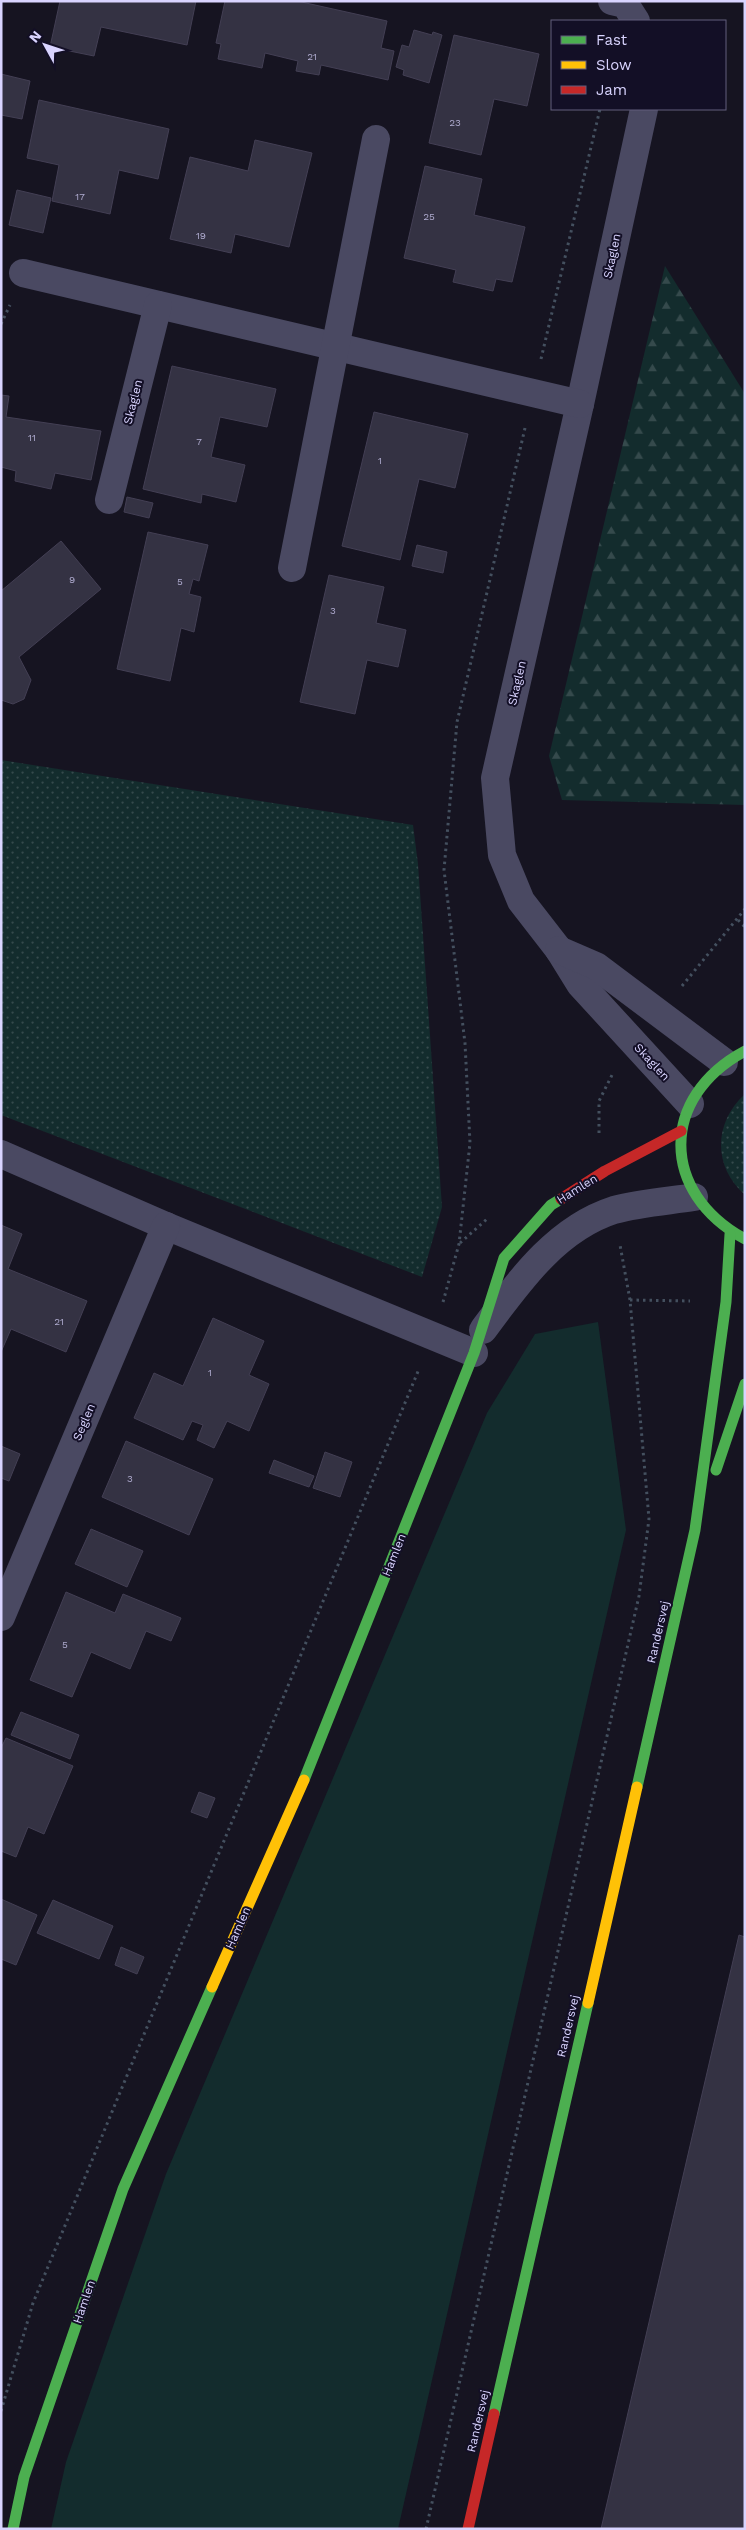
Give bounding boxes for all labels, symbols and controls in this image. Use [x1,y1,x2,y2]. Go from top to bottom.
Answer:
north arrow [20,20,70,70]
legend [551,20,726,110]
text: N [26,28,45,46]
text: Fast [596,31,628,49]
house number: 21 [307,51,317,62]
text: Slow [596,56,632,74]
text: Jam [596,81,627,99]
house number: 23 [449,117,461,128]
house number: 17 [75,191,85,202]
house number: 25 [423,211,435,222]
house number: 19 [196,230,206,241]
street label: Skaglen [600,232,624,280]
street label: Skaglen [121,378,145,426]
house number: 11 [28,432,36,443]
house number: 7 [196,436,202,447]
house number: 1 [378,455,382,466]
house number: 9 [69,574,75,585]
house number: 5 [177,576,183,587]
house number: 3 [330,605,336,616]
street label: Skaglen [505,659,529,707]
street label: Skaglen [631,1041,673,1083]
street label: Hamlen [554,1171,600,1207]
house number: 21 [54,1316,64,1327]
house number: 1 [208,1367,212,1378]
street label: Seglen [70,1401,98,1443]
house number: 3 [127,1473,133,1484]
street label: Hamlen [379,1532,409,1578]
street label: Randersvej [644,1599,672,1665]
house number: 5 [62,1639,68,1650]
street label: Hamlen [222,1905,254,1951]
street label: Randersvej [554,1993,582,2059]
street label: Hamlen [70,2278,98,2326]
street label: Randersvej [464,2388,492,2454]

